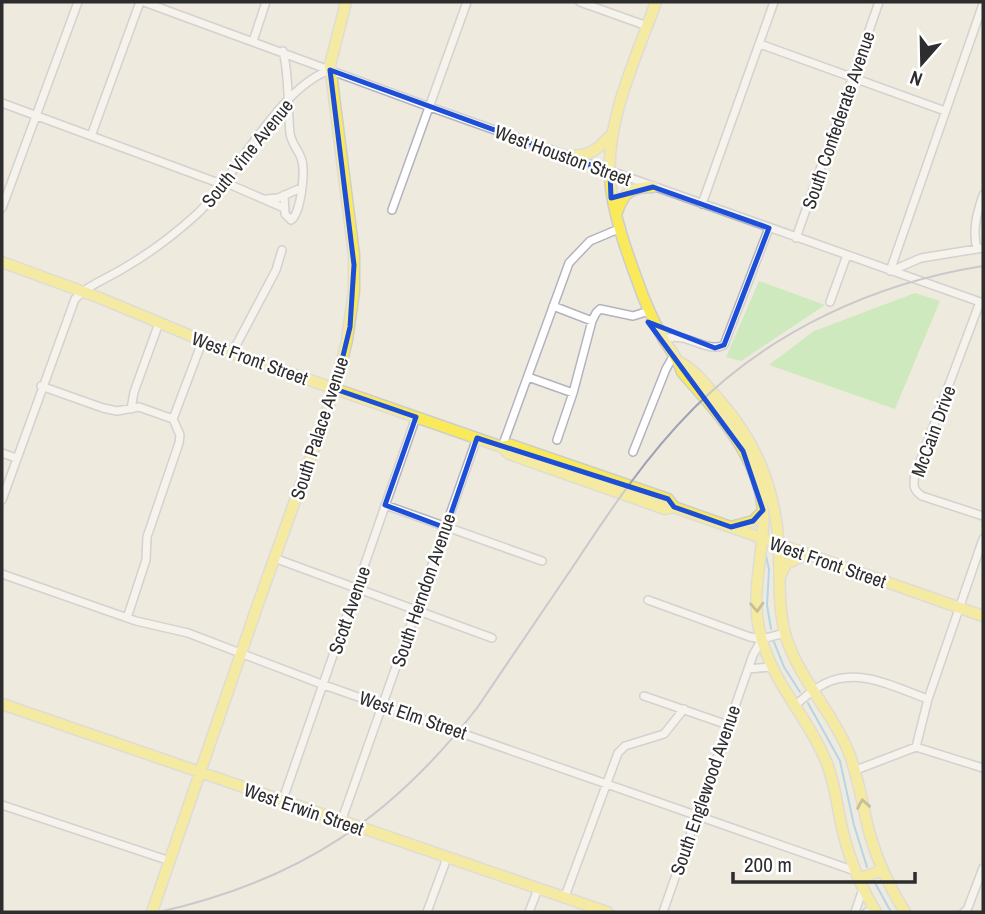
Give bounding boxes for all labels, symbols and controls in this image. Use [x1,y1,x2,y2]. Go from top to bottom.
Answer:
street label: South Confederate Avenue [795,27,881,213]
north arrow [887,28,957,98]
text: N [906,65,926,93]
street label: South Vine Avenue [195,93,299,213]
street label: West Houston Street [491,118,635,192]
street label: West Front Street [188,325,312,391]
street label: South Palace Avenue [284,353,354,503]
street label: McCain Drive [904,382,962,480]
street label: South Herndon Avenue [385,510,461,670]
street label: West Front Street [766,530,890,594]
street label: Scott Avenue [322,562,376,658]
one-way arrow [749,601,764,612]
street label: West Elm Street [356,684,471,746]
street label: South Englewood Avenue [664,702,746,878]
street label: West Erwin Street [241,776,368,842]
one-way arrow [857,798,872,810]
scale bar [733,841,915,885]
text: 200 m [744,850,792,879]

